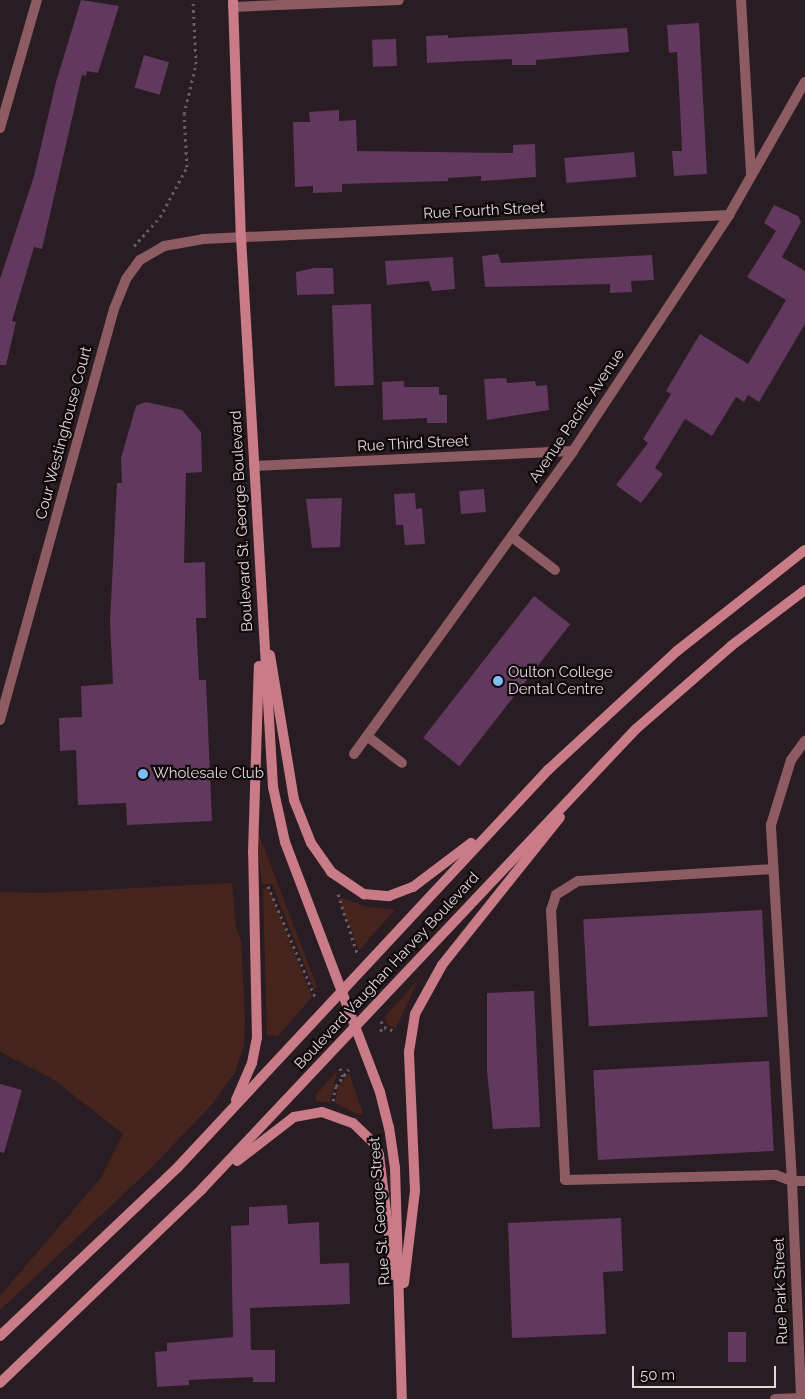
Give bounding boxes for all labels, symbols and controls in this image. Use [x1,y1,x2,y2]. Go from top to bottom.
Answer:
street label: Rue Fourth Street [423,199,545,223]
street label: Cour Westinghouse Court [32,344,96,522]
street label: Avenue Pacific Avenue [525,346,629,486]
street label: Boulevard St. George Boulevard [227,410,257,632]
street label: Rue Third Street [357,432,469,456]
place label: Oulton College Dental Centre [508,663,613,698]
marker: Oulton College Dental Centre [492,675,504,687]
place label: Wholesale Club [153,765,264,783]
marker: Wholesale Club [137,768,149,780]
street label: Boulevard Vaughan Harvey Boulevard [291,869,483,1073]
street label: Rue St. George Street [366,1136,394,1286]
street label: Rue Park Street [770,1237,792,1345]
scale bar [635,1356,779,1388]
text: 50 m [640,1366,675,1384]

